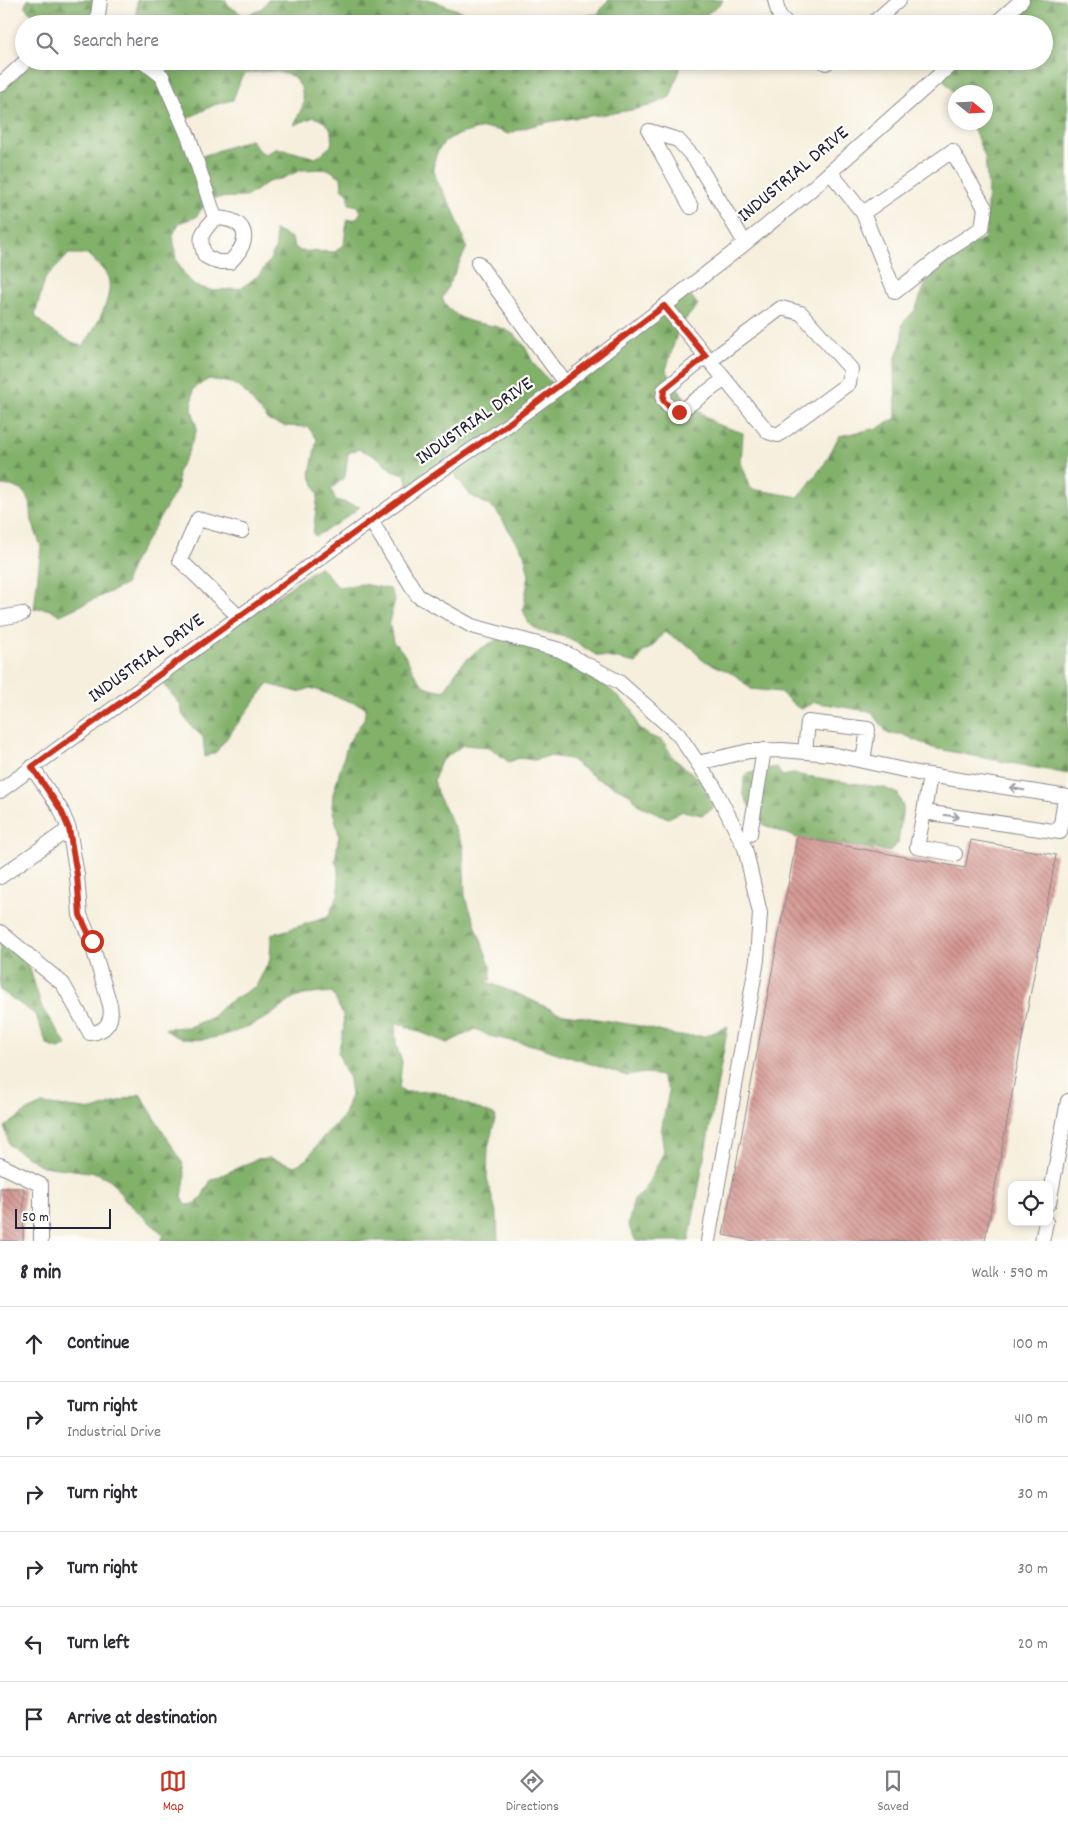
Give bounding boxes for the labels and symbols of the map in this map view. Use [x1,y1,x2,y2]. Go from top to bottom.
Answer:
north arrow [948,85,993,130]
street label: INDUSTRIAL DRIVE [732,120,856,230]
street label: INDUSTRIAL DRIVE [411,371,539,473]
route end [668,401,691,424]
street label: INDUSTRIAL DRIVE [83,607,211,711]
one-way arrow [1009,784,1025,794]
one-way arrow [944,812,960,822]
route start [81,930,104,953]
scale bar [15,1206,111,1229]

